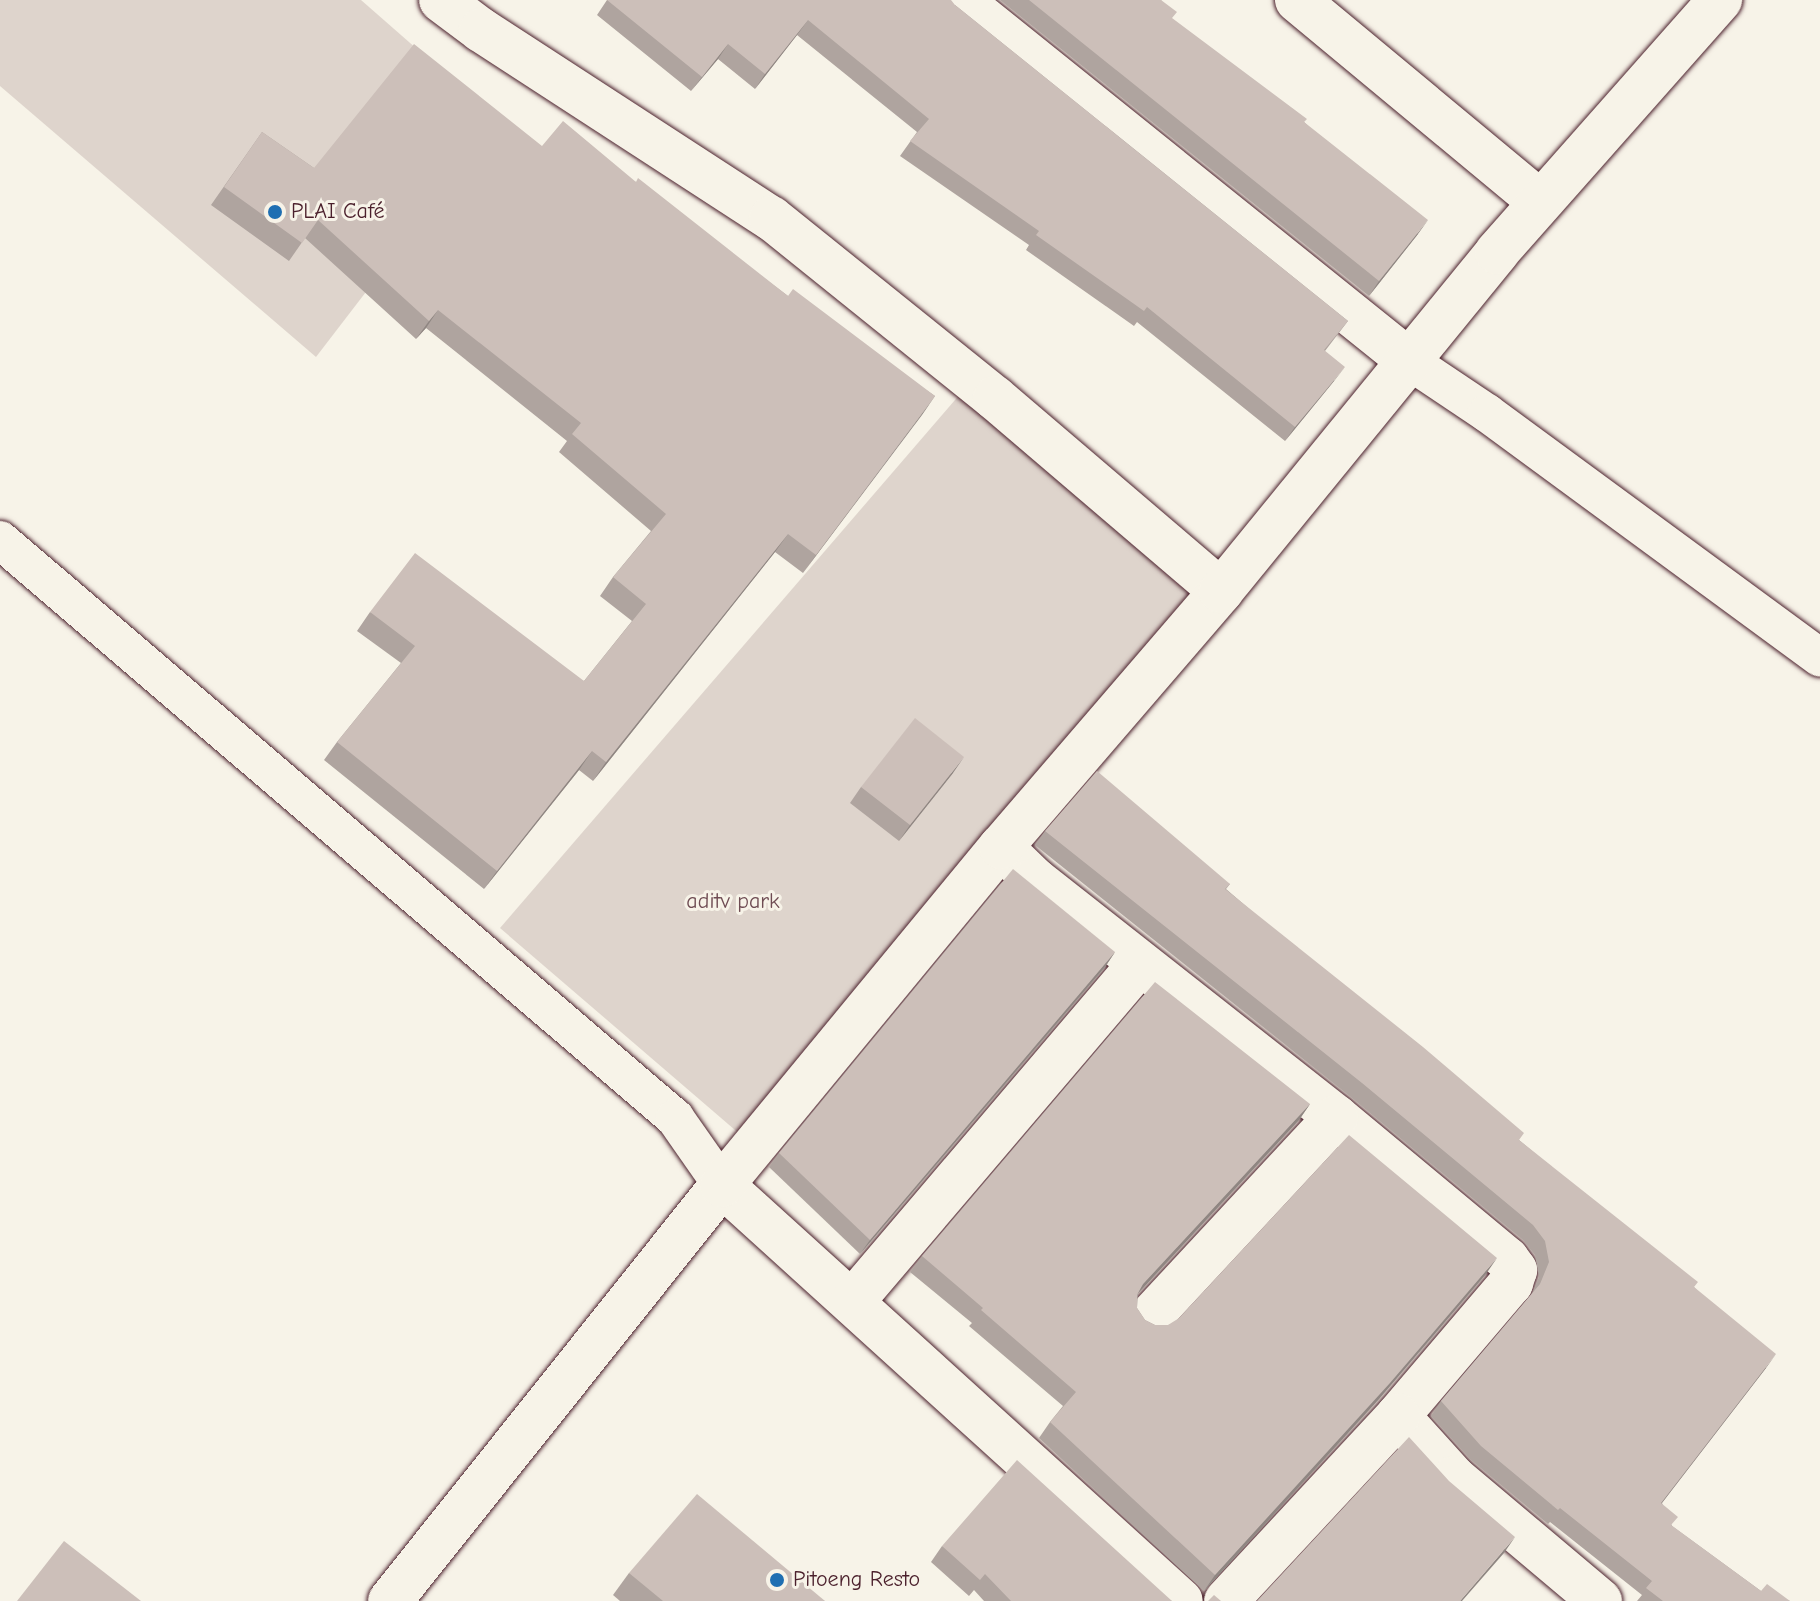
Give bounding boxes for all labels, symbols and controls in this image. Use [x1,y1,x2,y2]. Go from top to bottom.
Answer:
place label: PLAI Café [291,199,384,225]
marker: PLAI Café [266,203,284,221]
park label: aditv park [686,889,780,915]
place label: Pitoeng Resto [793,1567,920,1593]
marker: Pitoeng Resto [768,1571,786,1589]

